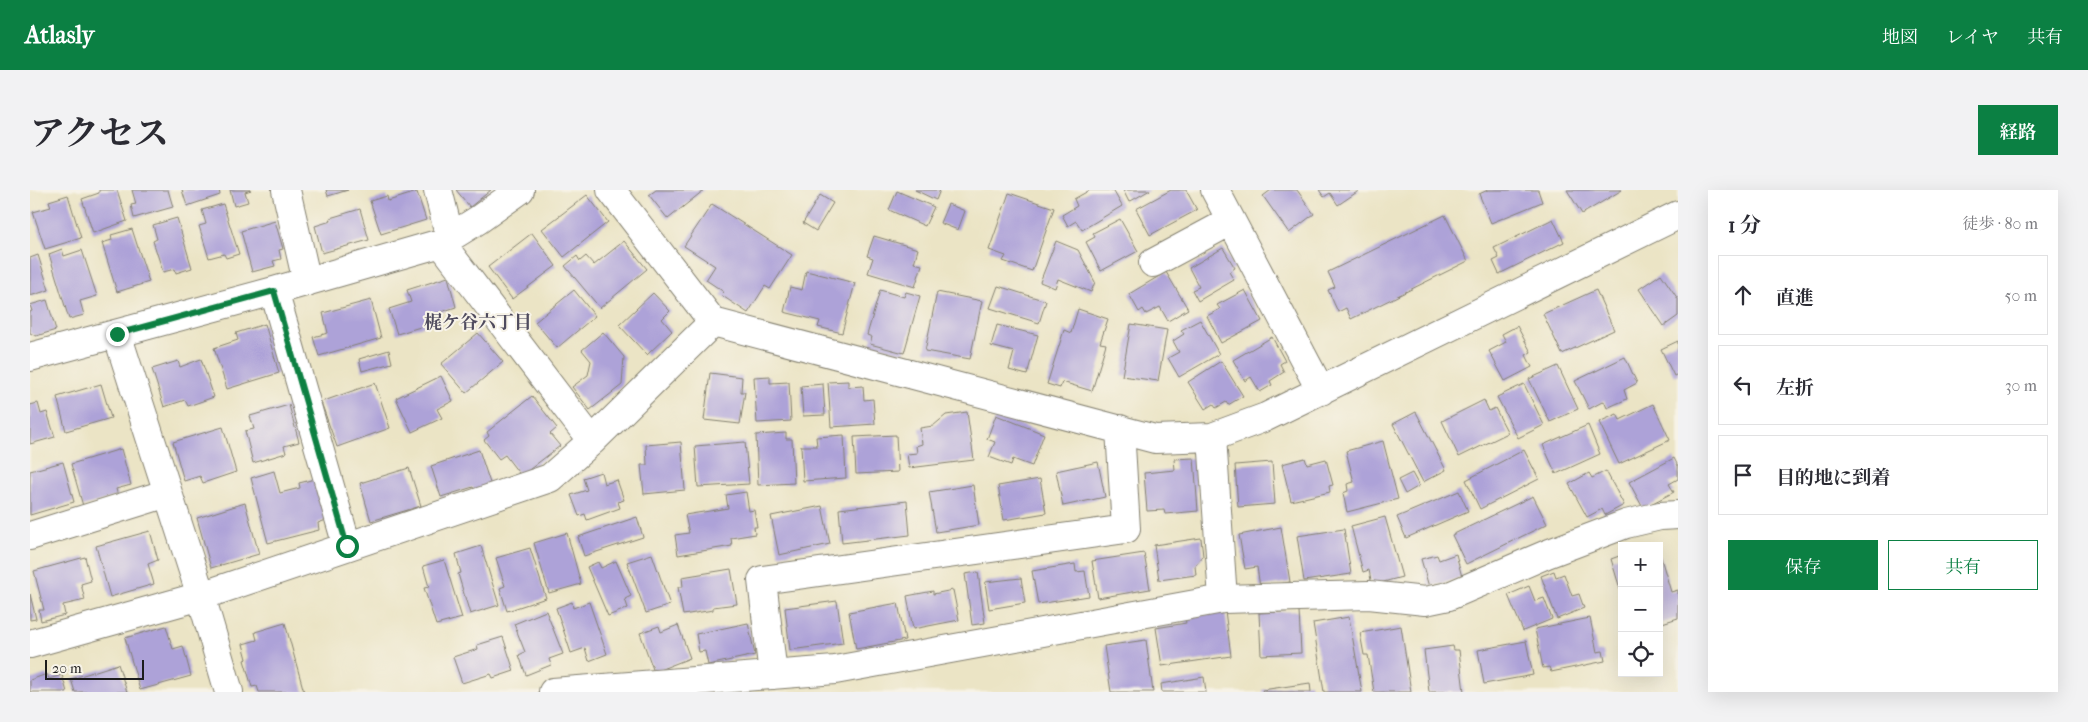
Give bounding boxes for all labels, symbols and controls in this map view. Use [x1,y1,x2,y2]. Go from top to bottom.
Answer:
text: Atlasly [25,21,94,49]
text: 地図 [1882,27,1918,48]
text: レイヤ [1946,27,1999,48]
text: 共有 [2027,27,2063,48]
button: 経路 [1978,105,2058,155]
text: アクセス [30,113,169,154]
text: 1 分 [1728,213,1761,237]
text: 徒歩 · 80 m [1962,214,2038,233]
icon: ahead [1729,281,1757,309]
text: 50 m [2005,286,2037,305]
text: 直進 [1776,287,1814,309]
district label: 梶ケ谷六丁目 [424,312,532,333]
route end [106,323,129,346]
icon: left [1729,371,1757,399]
text: 30 m [2005,376,2037,395]
text: 左折 [1776,377,1814,399]
icon: arrive [1729,461,1757,489]
text: 目的地に到着 [1776,467,1890,489]
route start [336,535,359,558]
button: 保存 [1728,540,1878,590]
button: 共有 [1888,540,2038,590]
map controls [1618,542,1663,677]
button: + [1618,542,1663,587]
button: − [1618,587,1663,632]
button: locate [1618,632,1663,677]
scale bar [45,657,144,680]
text: 20 m [52,660,82,677]

